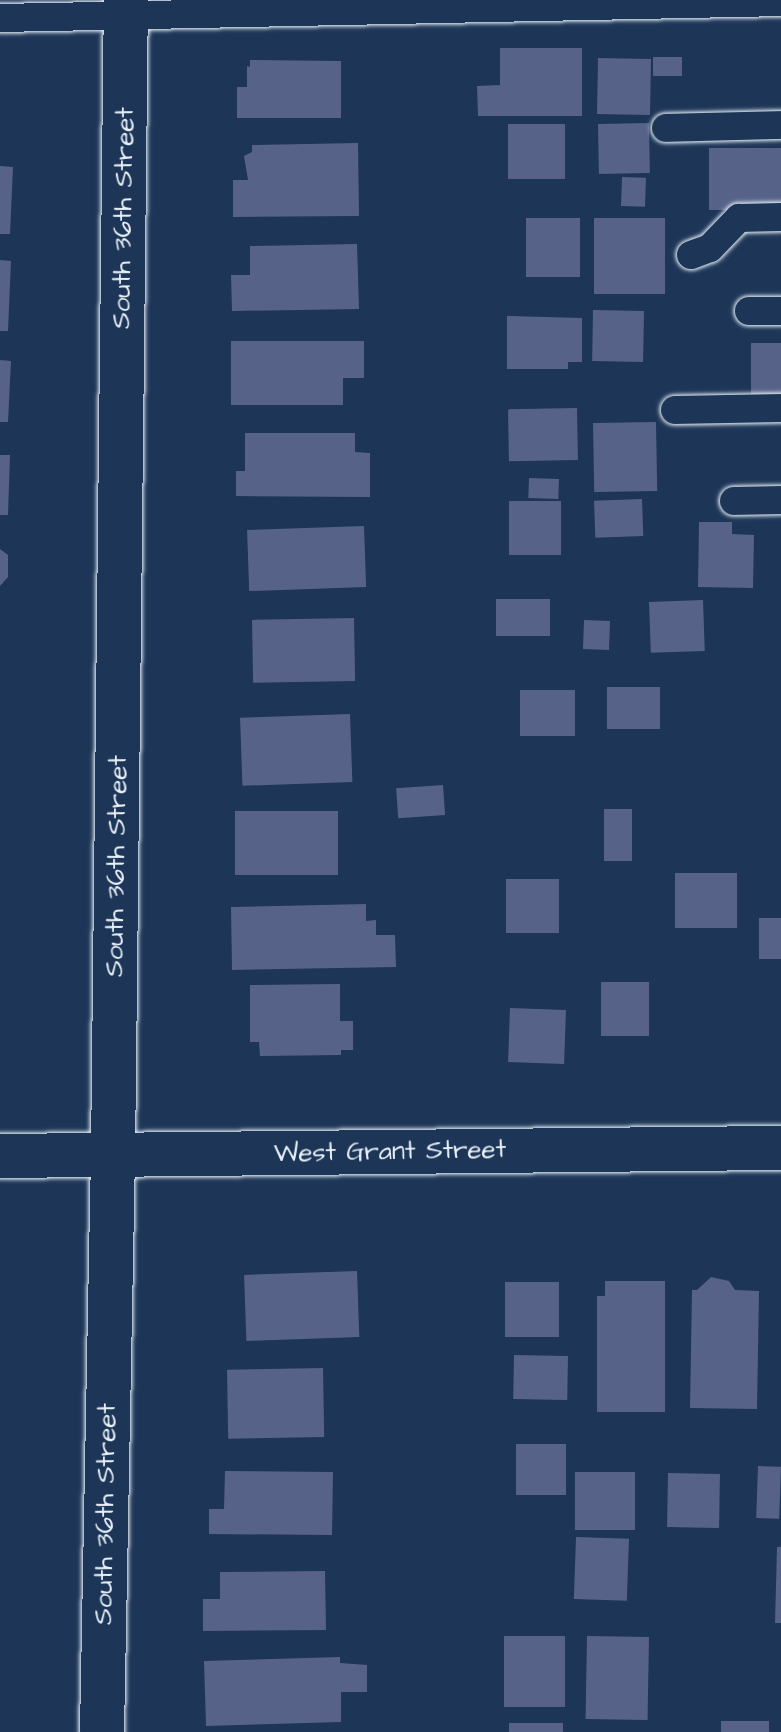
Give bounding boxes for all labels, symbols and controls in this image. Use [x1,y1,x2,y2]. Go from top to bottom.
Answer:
street label: South 36th Street [106,107,142,329]
street label: South 36th Street [99,755,135,977]
street label: West Grant Street [274,1134,506,1170]
street label: South 36th Street [88,1403,124,1625]

